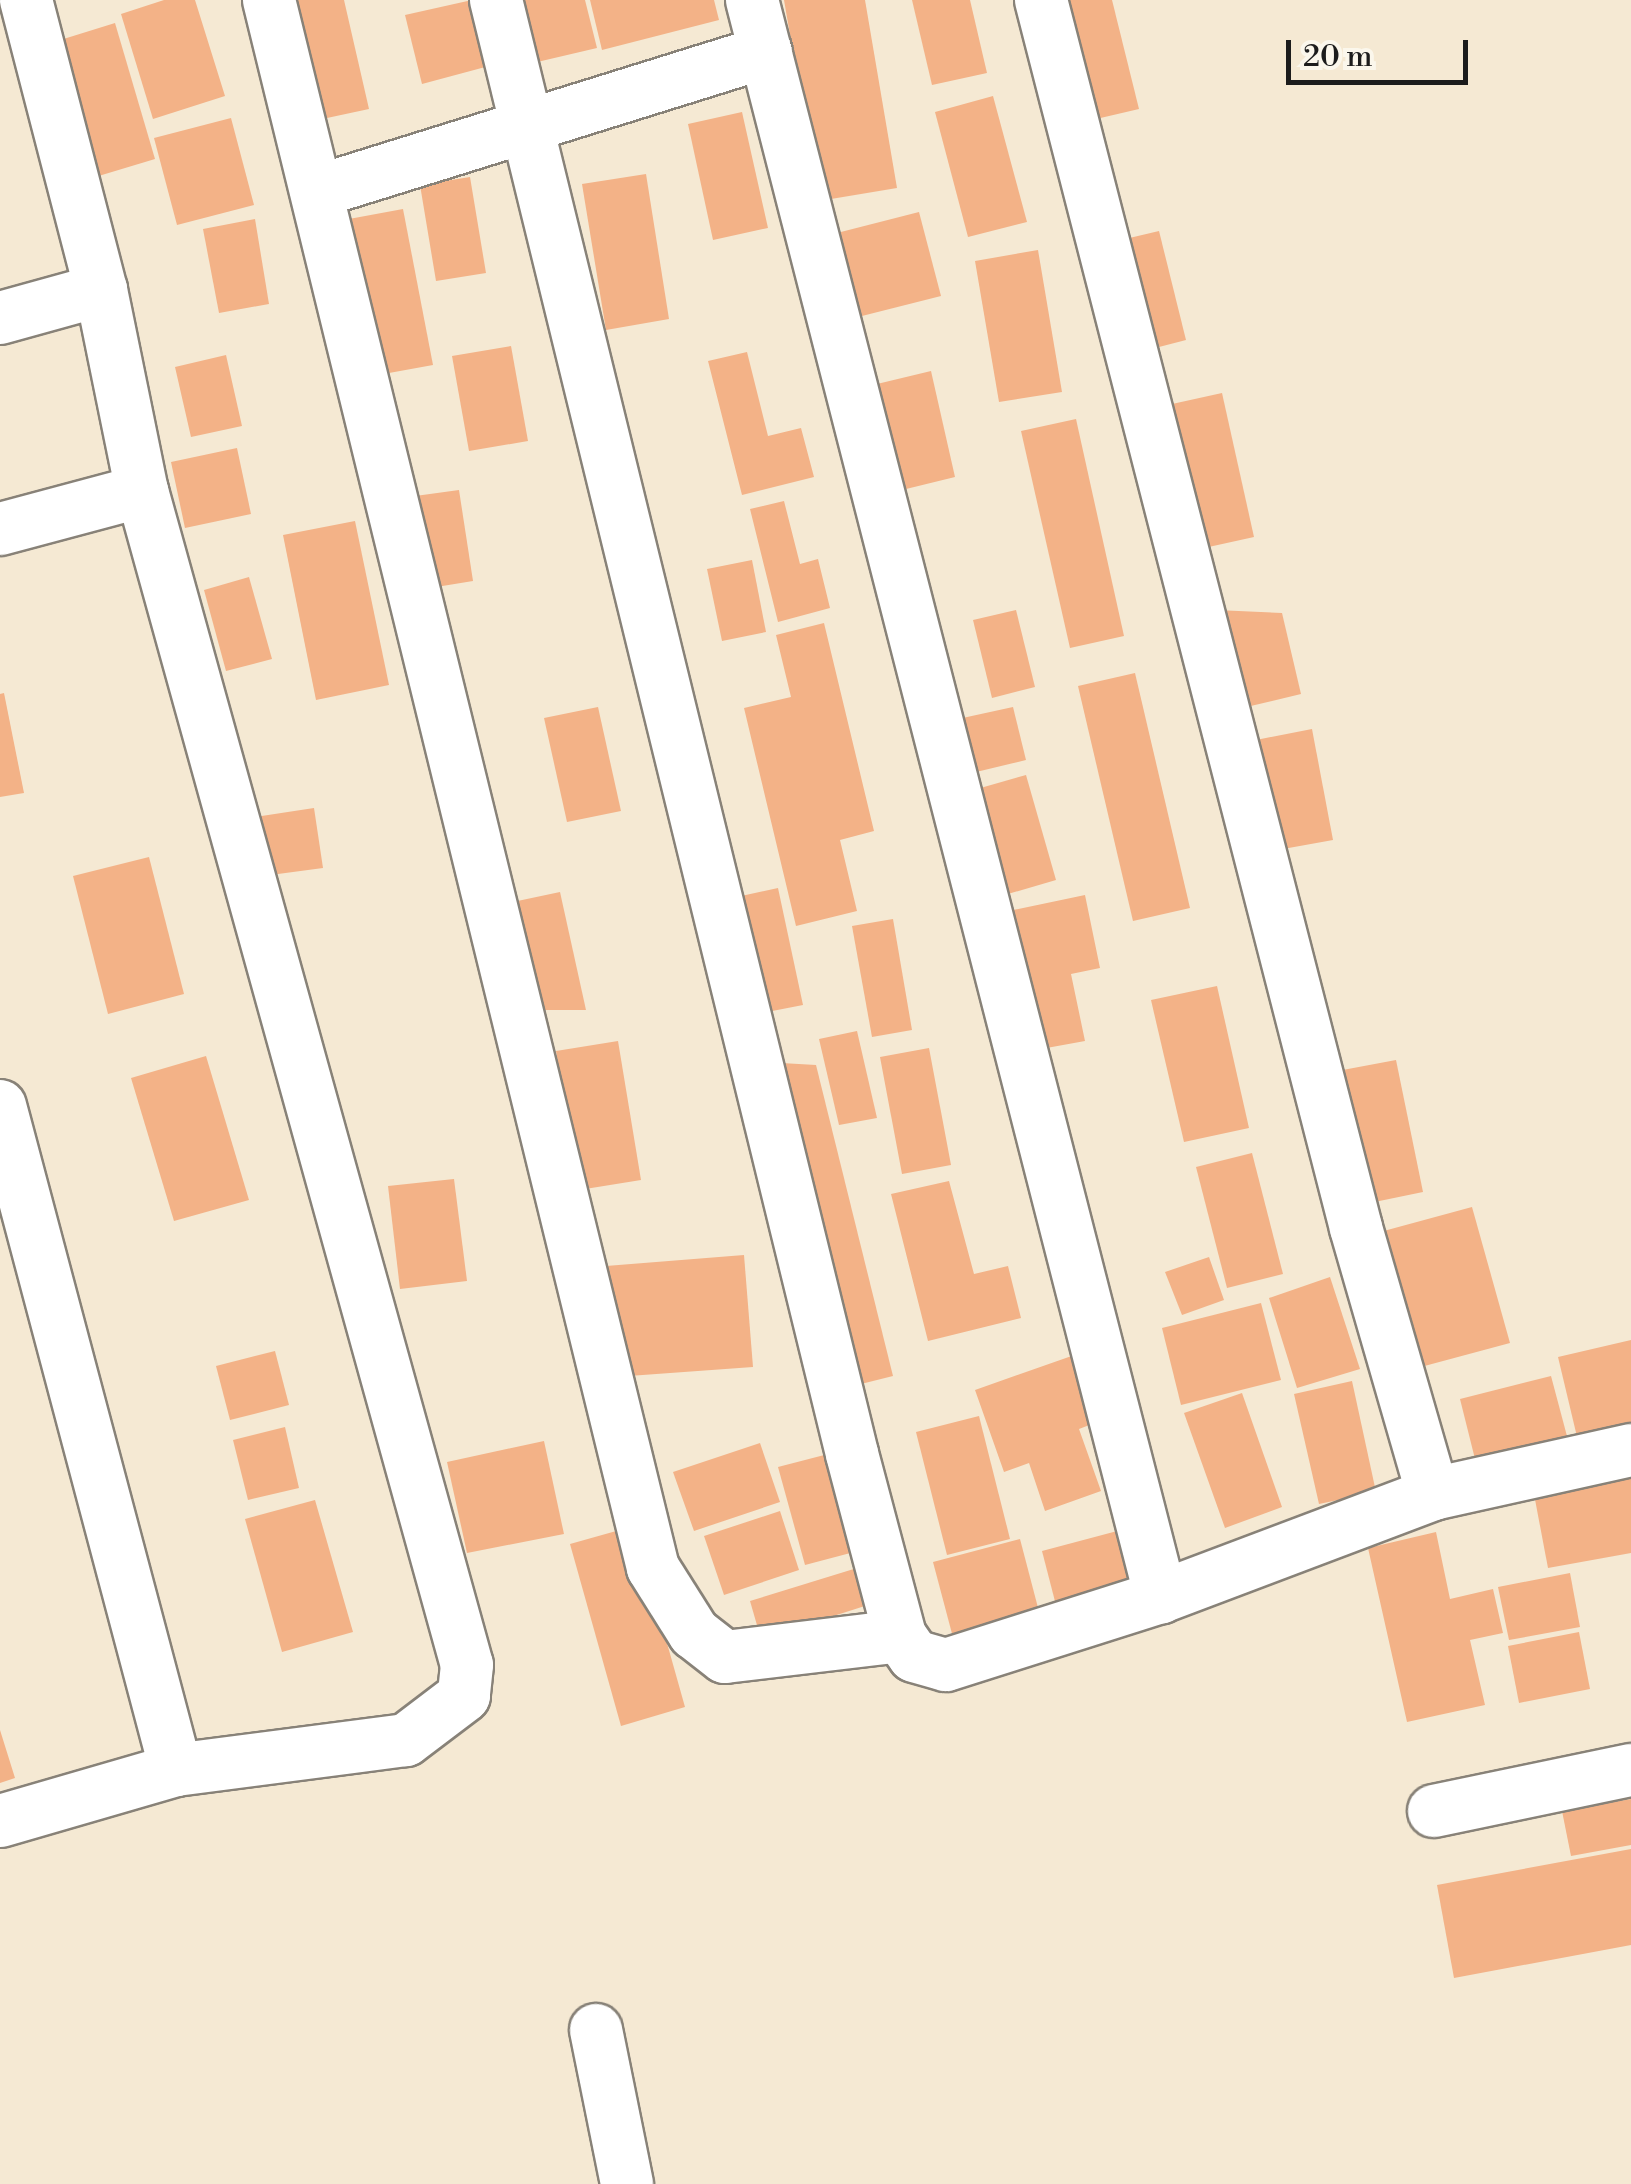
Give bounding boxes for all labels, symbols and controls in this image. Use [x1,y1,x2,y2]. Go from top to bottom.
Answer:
scale bar [1291,20,1474,82]
text: 20 m [1303,38,1372,76]

